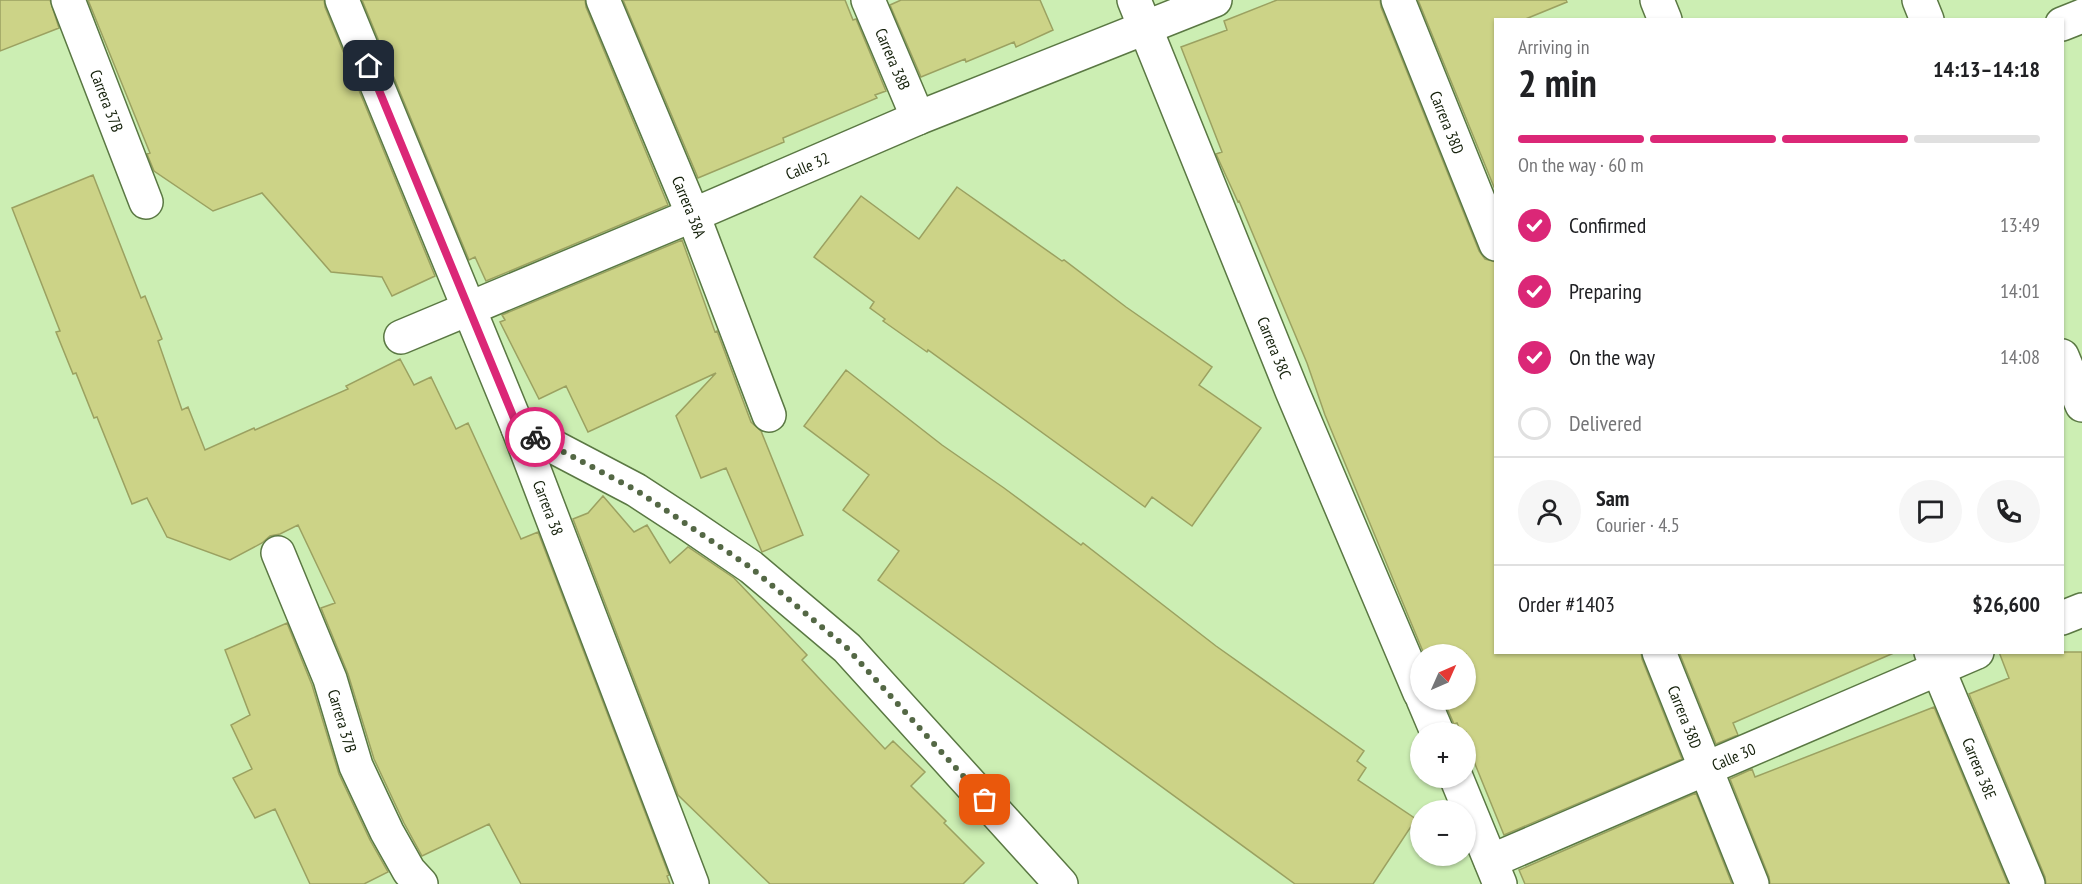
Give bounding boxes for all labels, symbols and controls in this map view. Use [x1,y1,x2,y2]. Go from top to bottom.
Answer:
street label: Carrera 38B [871,25,915,93]
text: Arriving in [1518,34,1590,60]
pin [343,40,394,91]
icon: home [352,49,385,82]
text: 14:13–14:18 [1933,55,2040,83]
text: 2 min [1518,57,1597,108]
street label: Carrera 37B [86,67,128,135]
street label: Carrera 38D [1426,88,1469,157]
street label: Calle 32 [783,148,832,184]
text: On the way · 60 m [1518,152,1644,178]
street label: Carrera 38A [668,173,711,241]
icon: check [1518,209,1551,242]
text: Confirmed [1569,211,1646,239]
text: 13:49 [2000,212,2040,238]
icon: check [1518,275,1551,308]
text: Preparing [1569,277,1642,305]
text: 14:01 [2000,278,2040,304]
street label: Carrera 38C [1253,314,1296,382]
icon: check [1518,341,1551,374]
text: On the way [1569,343,1655,371]
text: 14:08 [2000,344,2040,370]
courier [505,407,565,467]
text: Delivered [1569,409,1642,437]
icon: bike [519,421,552,454]
street label: Carrera 38 [529,477,568,538]
button: person [1518,480,1581,543]
button: chat [1899,480,1962,543]
button: phone [1977,480,2040,543]
text: Sam [1596,484,1629,512]
text: Courier · 4.5 [1596,512,1680,538]
text: Order #1403 [1518,590,1615,618]
text: $26,600 [1972,590,2040,618]
north arrow [1410,644,1476,710]
map controls [1410,644,1476,866]
street label: Carrera 38D [1663,683,1707,751]
street label: Carrera 37B [324,687,361,755]
button: + [1410,722,1476,788]
street label: Carrera 38E [1958,735,2001,802]
street label: Calle 30 [1709,739,1758,775]
pin [959,774,1010,825]
icon: bag [968,783,1001,816]
button: − [1410,800,1476,866]

